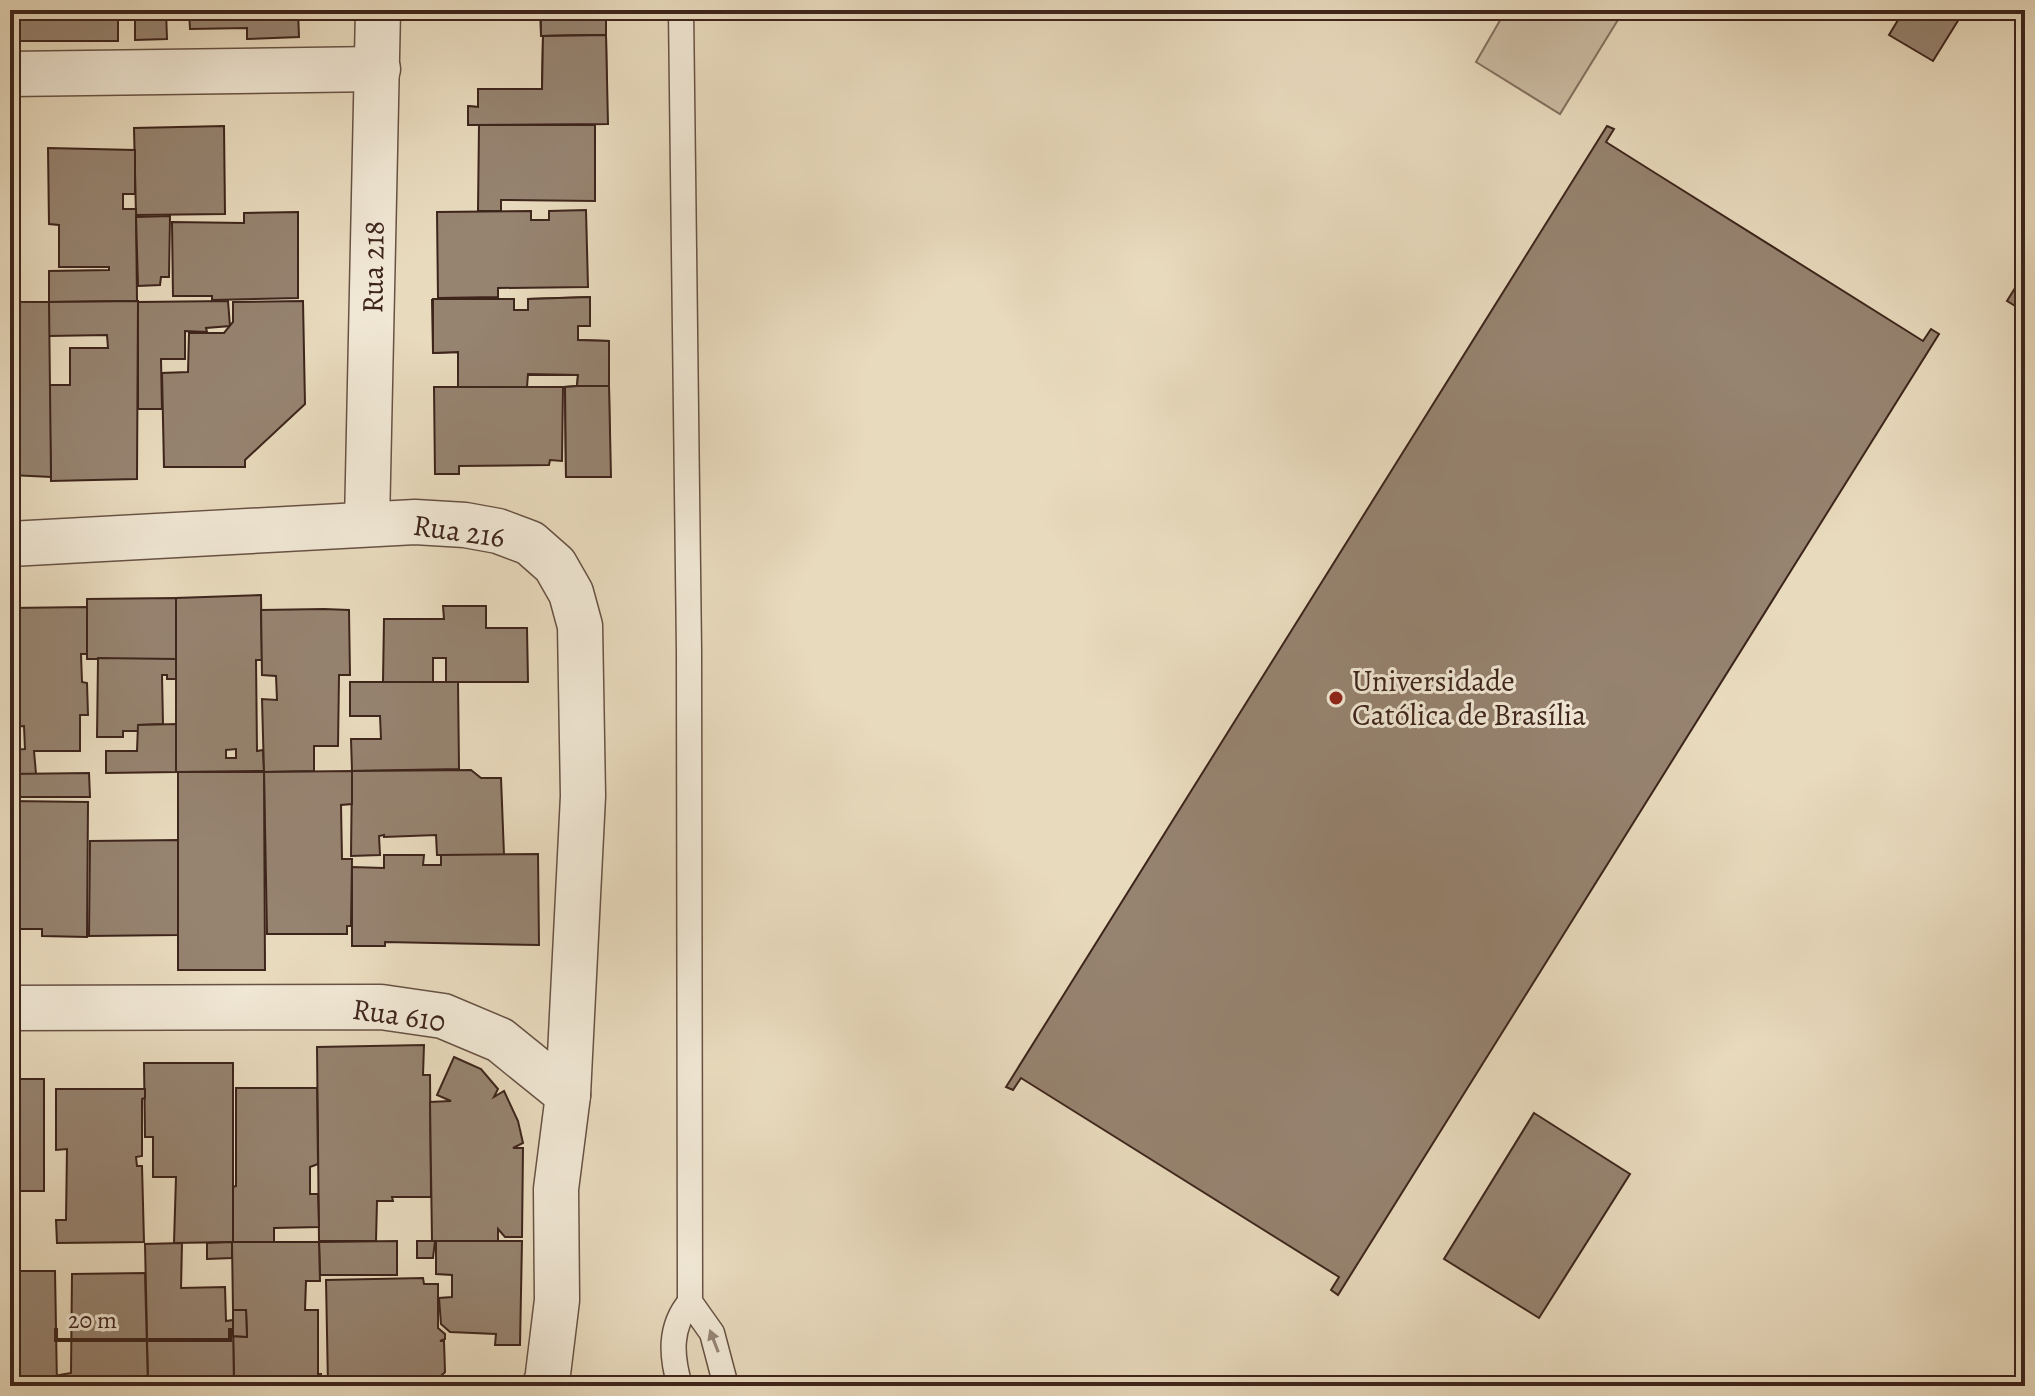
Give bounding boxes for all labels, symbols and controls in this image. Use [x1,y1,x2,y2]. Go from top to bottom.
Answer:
street label: Rua 218 [352,220,394,314]
street label: Rua 216 [411,505,507,557]
place label: Universidade Católica de Brasília [1352,661,1586,735]
marker: Universidade Católica de Brasília [1327,689,1345,707]
street label: Rua 610 [350,989,448,1041]
scale bar [56,1292,230,1342]
text: 20 m [68,1304,117,1336]
one-way arrow [707,1329,719,1353]

